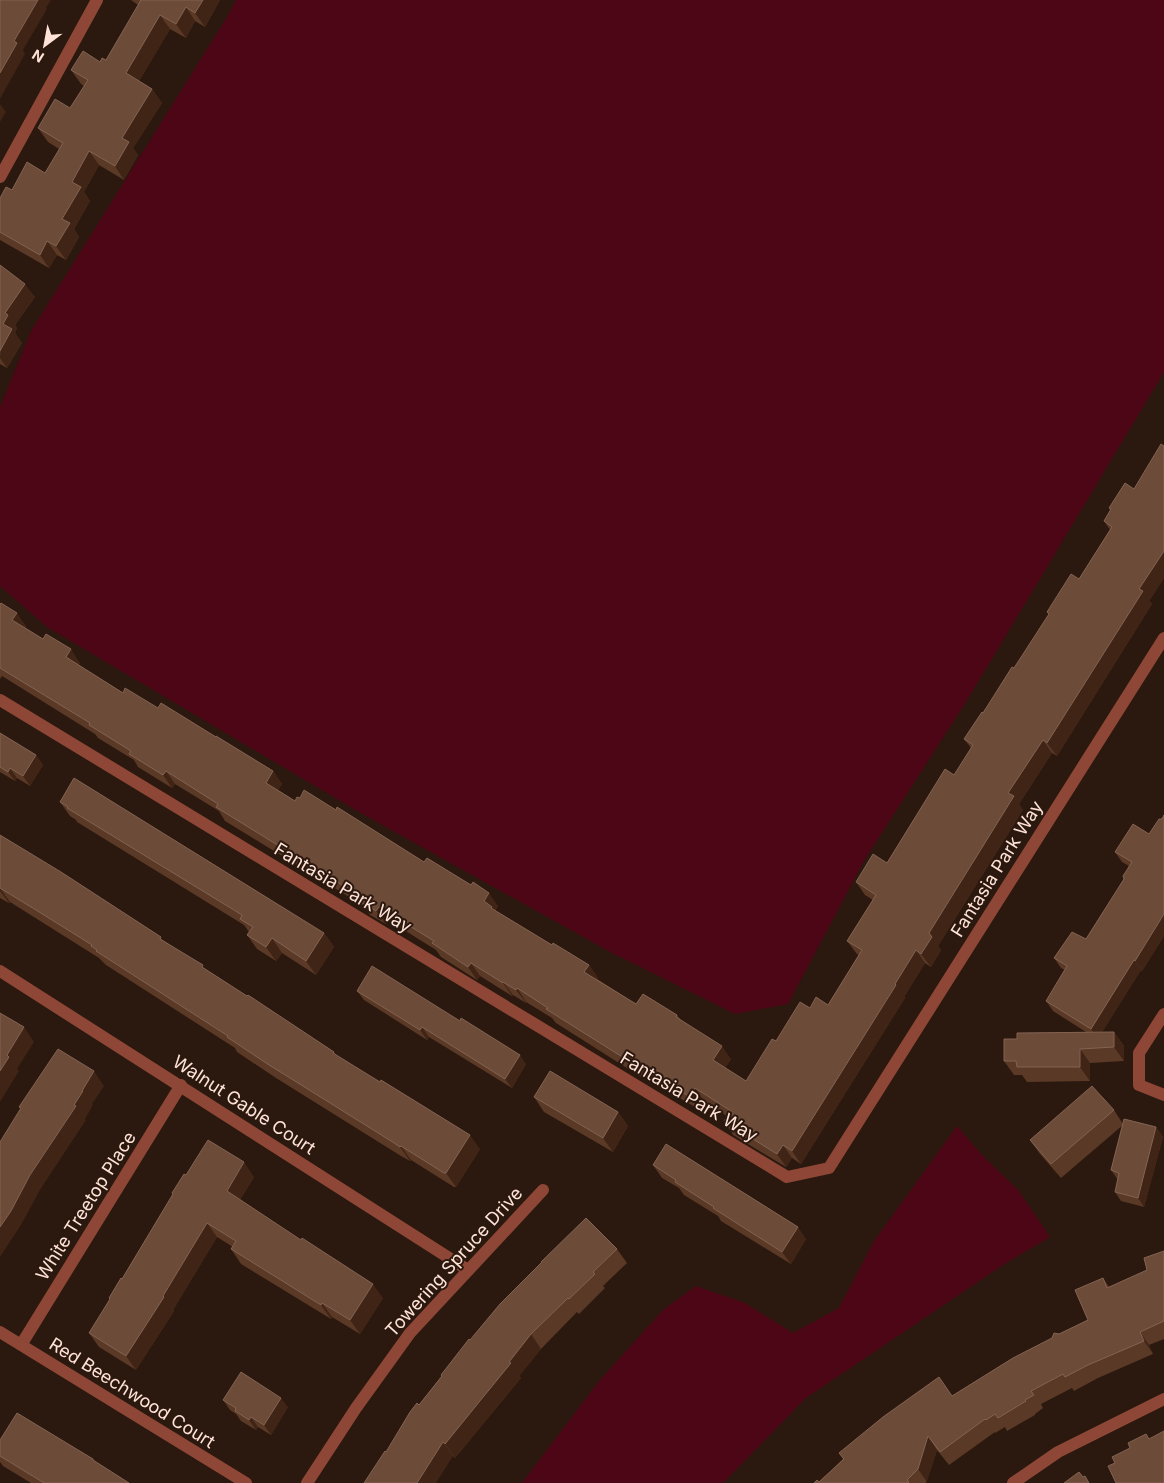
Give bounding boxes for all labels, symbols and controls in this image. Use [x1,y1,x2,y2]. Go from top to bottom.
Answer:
north arrow [20,20,70,70]
text: N [29,46,47,66]
street label: Fantasia Park Way [946,797,1047,941]
street label: Fantasia Park Way [271,838,416,937]
street label: Fantasia Park Way [617,1047,762,1146]
street label: Walnut Gable Court [169,1051,319,1159]
street label: White Treetop Place [31,1127,140,1284]
street label: Towering Spruce Drive [381,1182,526,1341]
street label: Red Beechwood Court [46,1333,219,1452]

